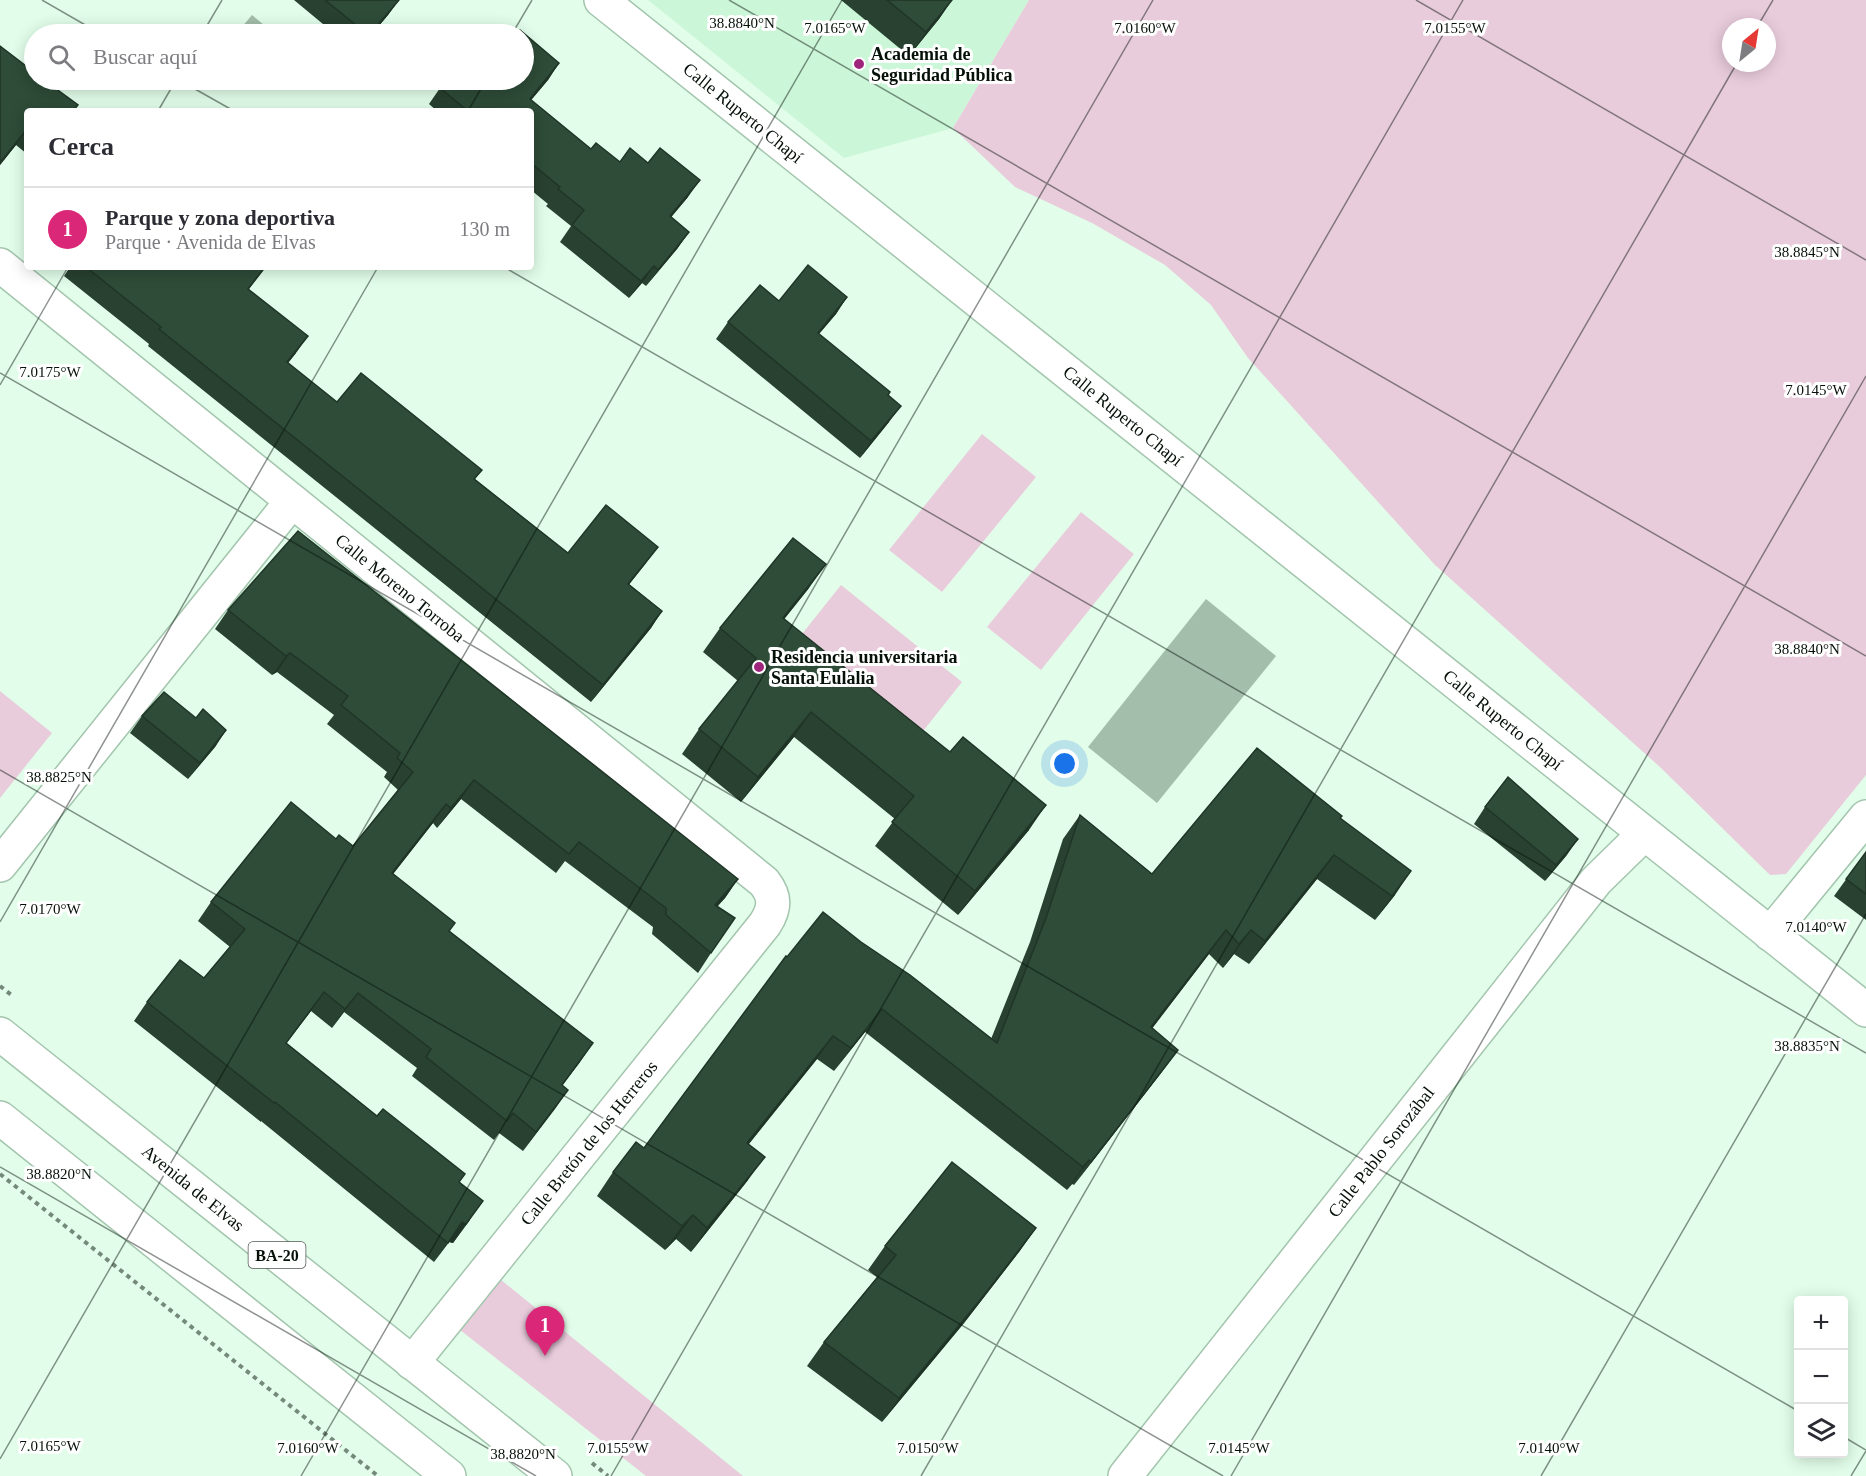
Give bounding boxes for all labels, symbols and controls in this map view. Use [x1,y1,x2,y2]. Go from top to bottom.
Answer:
text: 38.8840°N [709,15,775,31]
north arrow [1722,18,1776,72]
text: 7.0165°W [804,20,867,36]
text: 7.0160°W [1114,20,1177,36]
text: 7.0155°W [1424,20,1487,36]
search box [24,24,534,90]
icon: search [45,41,78,74]
text: Buscar aquí [93,44,197,69]
place label: Academia de Seguridad Pública [871,44,1013,85]
marker: Academia de Seguridad Pública [852,57,866,71]
street label: Calle Ruperto Chapí [679,59,807,167]
text: Cerca [48,132,114,161]
text: Parque y zona deportiva [105,205,335,230]
text: 1 [63,218,73,240]
text: 130 m [459,218,510,240]
text: Parque · Avenida de Elvas [105,231,316,253]
text: 38.8845°N [1774,244,1840,260]
street label: Calle Ruperto Chapí [1059,362,1187,470]
text: 7.0175°W [19,364,82,380]
text: 7.0145°W [1785,382,1848,398]
street label: Calle Moreno Torroba [331,530,469,646]
text: 38.8840°N [1774,641,1840,657]
place label: Residencia universitaria Santa Eulalia [771,647,958,688]
marker: Residencia universitaria Santa Eulalia [752,660,766,674]
street label: Calle Ruperto Chapí [1439,666,1567,774]
your location [1050,749,1079,778]
text: 38.8825°N [26,769,92,785]
text: 7.0170°W [19,901,82,917]
text: 7.0140°W [1785,919,1848,935]
text: 38.8835°N [1774,1038,1840,1054]
street label: Calle Bretón de los Herreros [516,1057,662,1229]
street label: Calle Pablo Sorozábal [1324,1083,1438,1221]
street label: Avenida de Elvas [138,1141,248,1235]
text: 38.8820°N [26,1166,92,1182]
road number: BA-20 [248,1242,306,1268]
map controls [1794,1296,1848,1458]
button: + [1794,1296,1848,1350]
pin: 1 [526,1306,564,1356]
button: − [1794,1350,1848,1404]
button: layers [1794,1404,1848,1458]
text: 7.0165°W [19,1438,82,1454]
text: 7.0160°W [277,1440,340,1456]
text: 7.0155°W [587,1440,650,1456]
text: 7.0150°W [897,1440,960,1456]
text: 7.0145°W [1208,1440,1271,1456]
text: 7.0140°W [1518,1440,1581,1456]
text: 38.8820°N [490,1446,556,1462]

